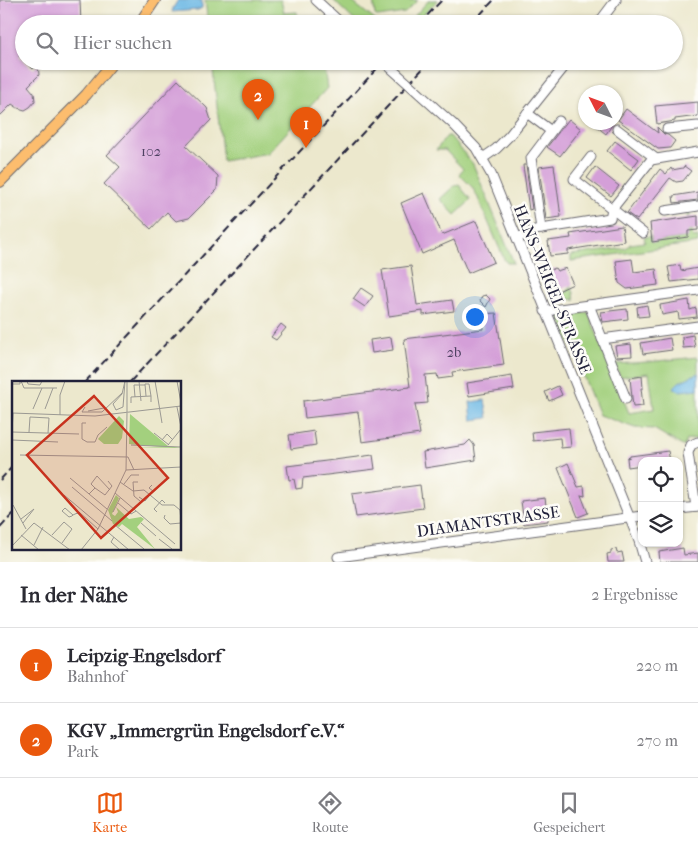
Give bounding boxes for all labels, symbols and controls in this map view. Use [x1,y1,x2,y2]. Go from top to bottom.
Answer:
search box [15,15,683,70]
icon: search [33,29,61,57]
text: Hier suchen [73,32,172,54]
pin: 2 [242,79,274,120]
north arrow [578,85,623,130]
pin: 1 [290,107,322,148]
house number: 102 [141,143,161,160]
street label: HANS-WEIGEL-STRASSE [510,202,595,377]
your location [462,304,488,330]
house number: 2b [447,344,461,361]
inset map [12,381,181,550]
map controls [638,457,683,547]
button: locate [638,457,683,502]
street label: DIAMANTSTRASSE [415,502,561,541]
button: layers [638,502,683,547]
text: In der Nähe [20,583,128,607]
text: 2 Ergebnisse [591,585,678,604]
text: Leipzig-Engelsdorf [67,645,221,667]
text: 1 [33,656,39,675]
text: 220 m [636,656,678,675]
text: Bahnhof [67,667,125,686]
text: KGV „Immergrün Engelsdorf e.V.“ [67,720,344,742]
text: 2 [32,731,40,750]
text: 270 m [637,731,678,750]
text: Park [67,742,99,761]
tab: Karte [92,789,127,836]
tab: Route [312,789,349,836]
tab: Gespeichert [533,789,606,836]

